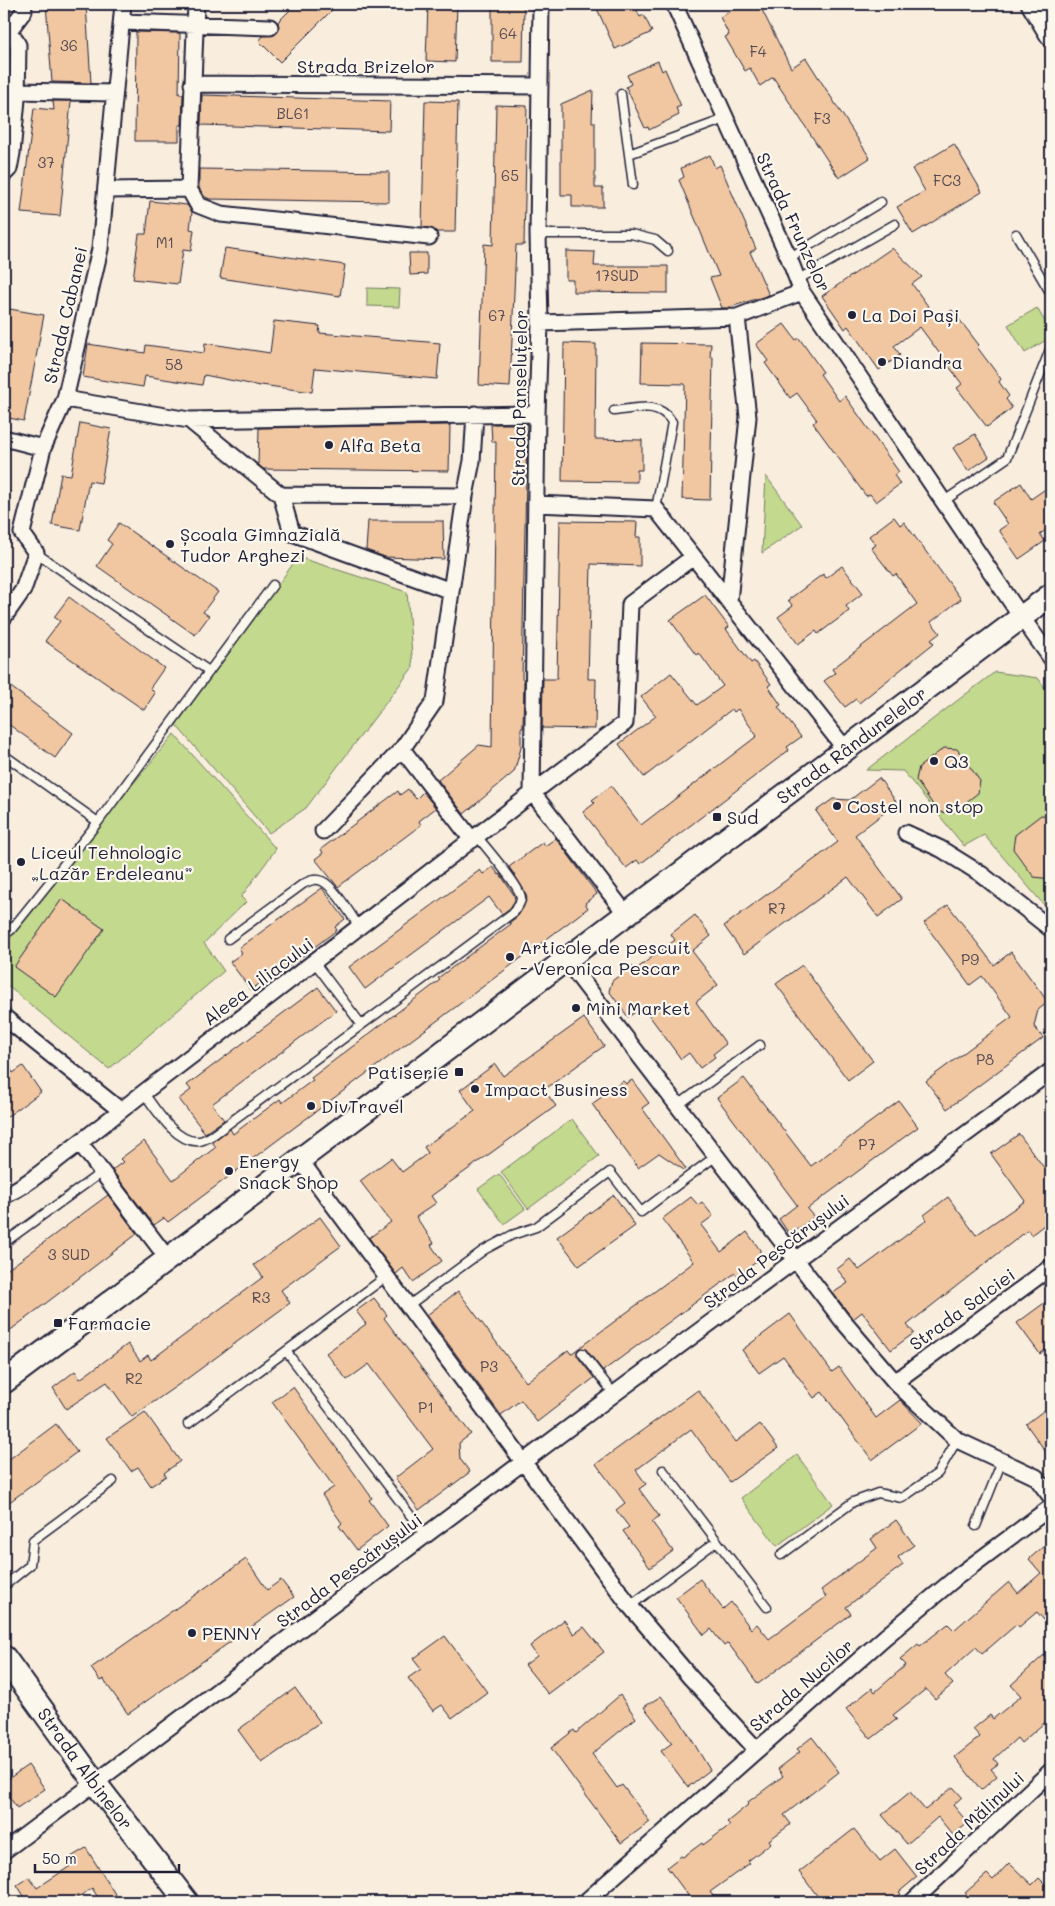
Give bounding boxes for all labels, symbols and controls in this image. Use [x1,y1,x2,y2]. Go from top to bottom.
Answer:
house number: 64 [499,23,517,43]
house number: 36 [60,35,78,55]
house number: F4 [749,41,767,61]
street label: Strada Brizelor [297,54,435,78]
house number: BL61 [277,103,309,123]
house number: F3 [813,108,831,128]
street label: Strada Frunzelor [751,149,837,295]
house number: 37 [37,152,55,172]
house number: 65 [501,165,519,185]
house number: FC3 [933,170,961,190]
house number: M1 [156,232,174,252]
street label: Strada Cabanei [38,244,92,386]
house number: 17SUD [595,265,639,285]
place label: La Doi Pași [862,303,959,327]
house number: 67 [488,305,506,325]
marker: La Doi Pași [846,309,858,321]
street label: Strada Panseluțelor [505,310,533,486]
place label: Diandra [892,350,963,374]
house number: 58 [165,354,183,374]
marker: Diandra [876,356,888,368]
place label: Alfa Beta [339,433,421,457]
marker: Alfa Beta [323,439,335,451]
place label: Școala Gimnazială Tudor Arghezi [180,522,341,567]
marker: Școala Gimnazială Tudor Arghezi [164,538,176,550]
street label: Strada Rândunelelor [771,681,931,809]
place label: Q3 [944,749,969,773]
marker: Q3 [928,755,940,767]
place label: Costel non stop [847,794,983,818]
marker: Costel non stop [831,800,843,812]
place label: Sud [727,805,758,829]
marker: Sud [711,811,723,823]
place label: Liceul Tehnologic „Lazăr Erdeleanu” [31,840,193,885]
marker: Liceul Tehnologic „Lazăr Erdeleanu” [15,856,27,868]
house number: R7 [768,898,786,918]
street label: Aleea Liliacului [198,931,318,1031]
place label: Articole de pescuit - Veronica Pescar [520,935,691,980]
house number: P9 [961,949,979,969]
marker: Articole de pescuit - Veronica Pescar [504,951,516,963]
place label: Mini Market [586,996,690,1020]
marker: Mini Market [570,1002,582,1014]
house number: P8 [976,1049,994,1069]
place label: Patiserie [368,1060,449,1084]
marker: Patiserie [453,1066,465,1078]
place label: Impact Business [485,1077,628,1101]
marker: Impact Business [469,1083,481,1095]
place label: DivTravel [321,1094,404,1118]
marker: DivTravel [305,1100,317,1112]
house number: P7 [858,1134,876,1154]
place label: Energy Snack Shop [239,1149,338,1194]
marker: Energy Snack Shop [223,1165,235,1177]
street label: Strada Pescărușului [698,1188,854,1314]
house number: 3 SUD [48,1244,90,1264]
street label: Strada Salciei [904,1262,1020,1356]
house number: R3 [252,1287,270,1307]
place label: Farmacie [68,1311,151,1335]
marker: Farmacie [52,1317,64,1329]
house number: P3 [480,1356,498,1376]
house number: R2 [125,1368,143,1388]
house number: P1 [418,1397,434,1417]
street label: Strada Pescărușului [271,1507,427,1633]
place label: PENNY [202,1621,262,1645]
marker: PENNY [186,1627,198,1639]
street label: Strada Nucilor [744,1633,858,1737]
street label: Strada Albinelor [32,1703,139,1834]
street label: Strada Mălinului [909,1766,1029,1880]
scale bar [35,1841,179,1873]
text: 50 m [42,1848,77,1868]

